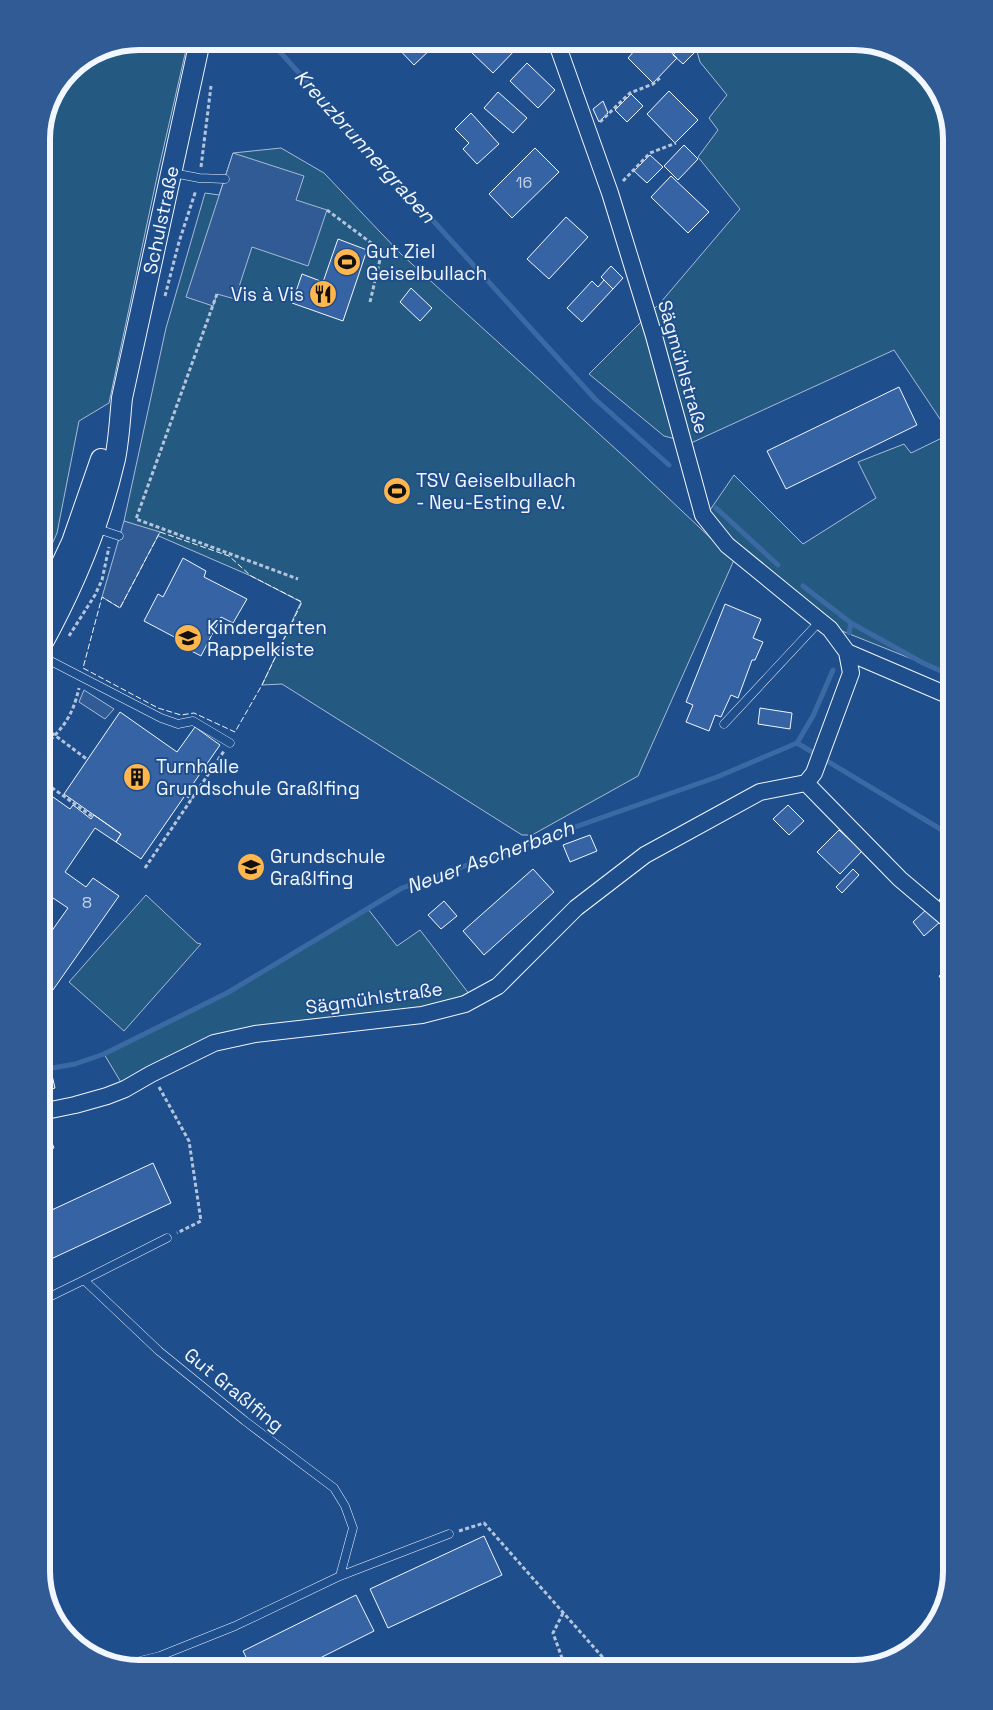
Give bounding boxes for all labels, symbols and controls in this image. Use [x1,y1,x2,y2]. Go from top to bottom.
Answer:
water label: Kreuzbrunnergraben [289,64,442,229]
street label: Schulstraße [137,163,185,277]
house number: 16 [516,172,532,193]
place label: Gut Ziel Geiselbullach [366,239,487,286]
sports icon: Gut Ziel Geiselbullach [332,247,362,277]
restaurant icon: Vis à Vis [308,279,338,309]
place label: Vis à Vis [231,282,304,307]
street label: Sägmühlstraße [652,297,714,437]
place label: TSV Geiselbullach - Neu-Esting e.V. [416,468,576,515]
sports icon: TSV Geiselbullach - Neu-Esting e.V. [382,476,412,506]
place label: Kindergarten Rappelkiste [207,615,327,662]
school or university icon: Kindergarten Rappelkiste [173,623,203,653]
place label: Turnhalle Grundschule Graßlfing [156,754,360,801]
building icon: Turnhalle Grundschule Graßlfing [122,762,152,792]
water label: Neuer Ascherbach [403,814,578,899]
place label: Grundschule Graßlfing [270,844,386,891]
school or university icon: Grundschule Graßlfing [236,852,266,882]
house number: 8 [82,892,92,913]
street label: Sägmühlstraße [304,976,444,1020]
street label: Gut Graßlfing [179,1342,289,1438]

